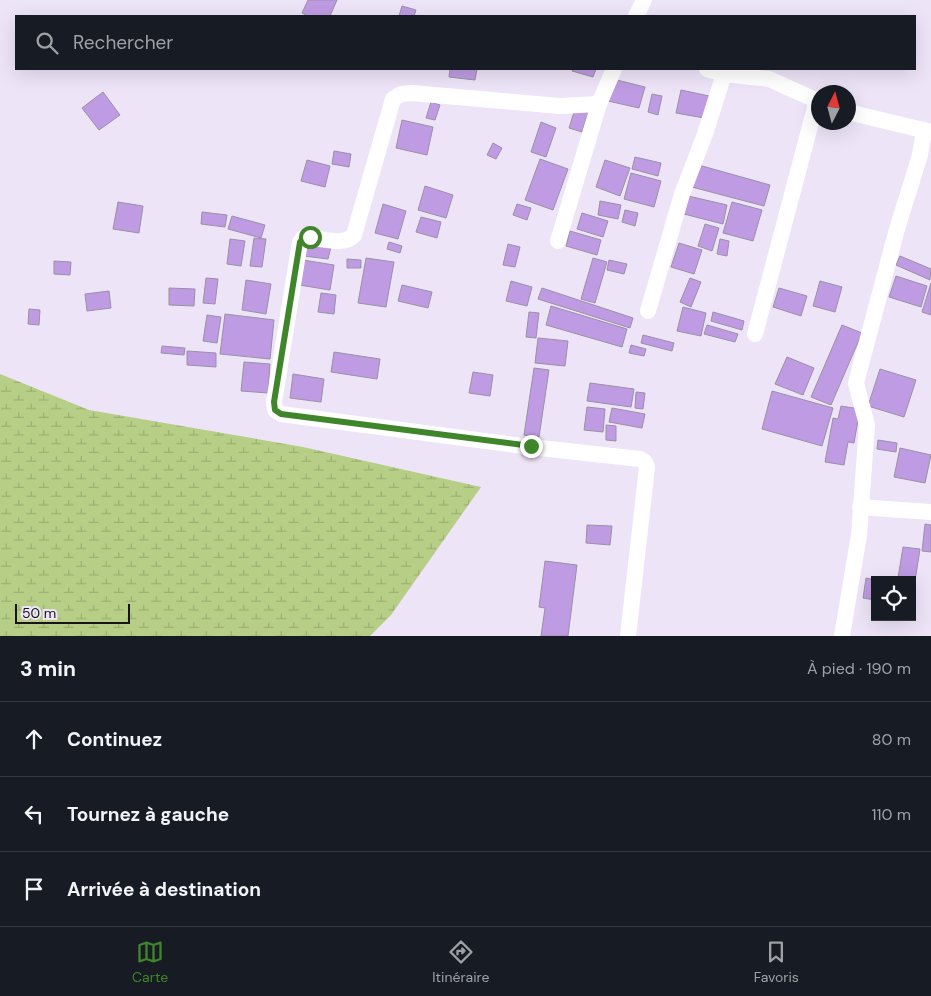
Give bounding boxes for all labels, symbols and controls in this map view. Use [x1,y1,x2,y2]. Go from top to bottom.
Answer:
search box [15,15,916,70]
icon: search [33,29,61,57]
text: Rechercher [73,30,173,55]
north arrow [811,85,856,130]
route start [299,226,322,249]
route end [520,435,543,458]
map controls [871,576,916,621]
button: locate [871,576,916,621]
scale bar [15,601,130,624]
text: 50 m [22,604,56,622]
text: 3 min [20,655,76,683]
text: À pied · 190 m [807,658,911,679]
icon: ahead [20,725,48,753]
text: Continuez [67,727,162,752]
text: 80 m [872,729,911,750]
icon: left [20,800,48,828]
text: Tournez à gauche [67,802,229,827]
text: 110 m [872,804,911,825]
icon: arrive [20,875,48,903]
text: Arrivée à destination [67,877,261,902]
tab: Carte [132,938,168,986]
tab: Itinéraire [432,938,489,986]
tab: Favoris [754,938,799,986]

